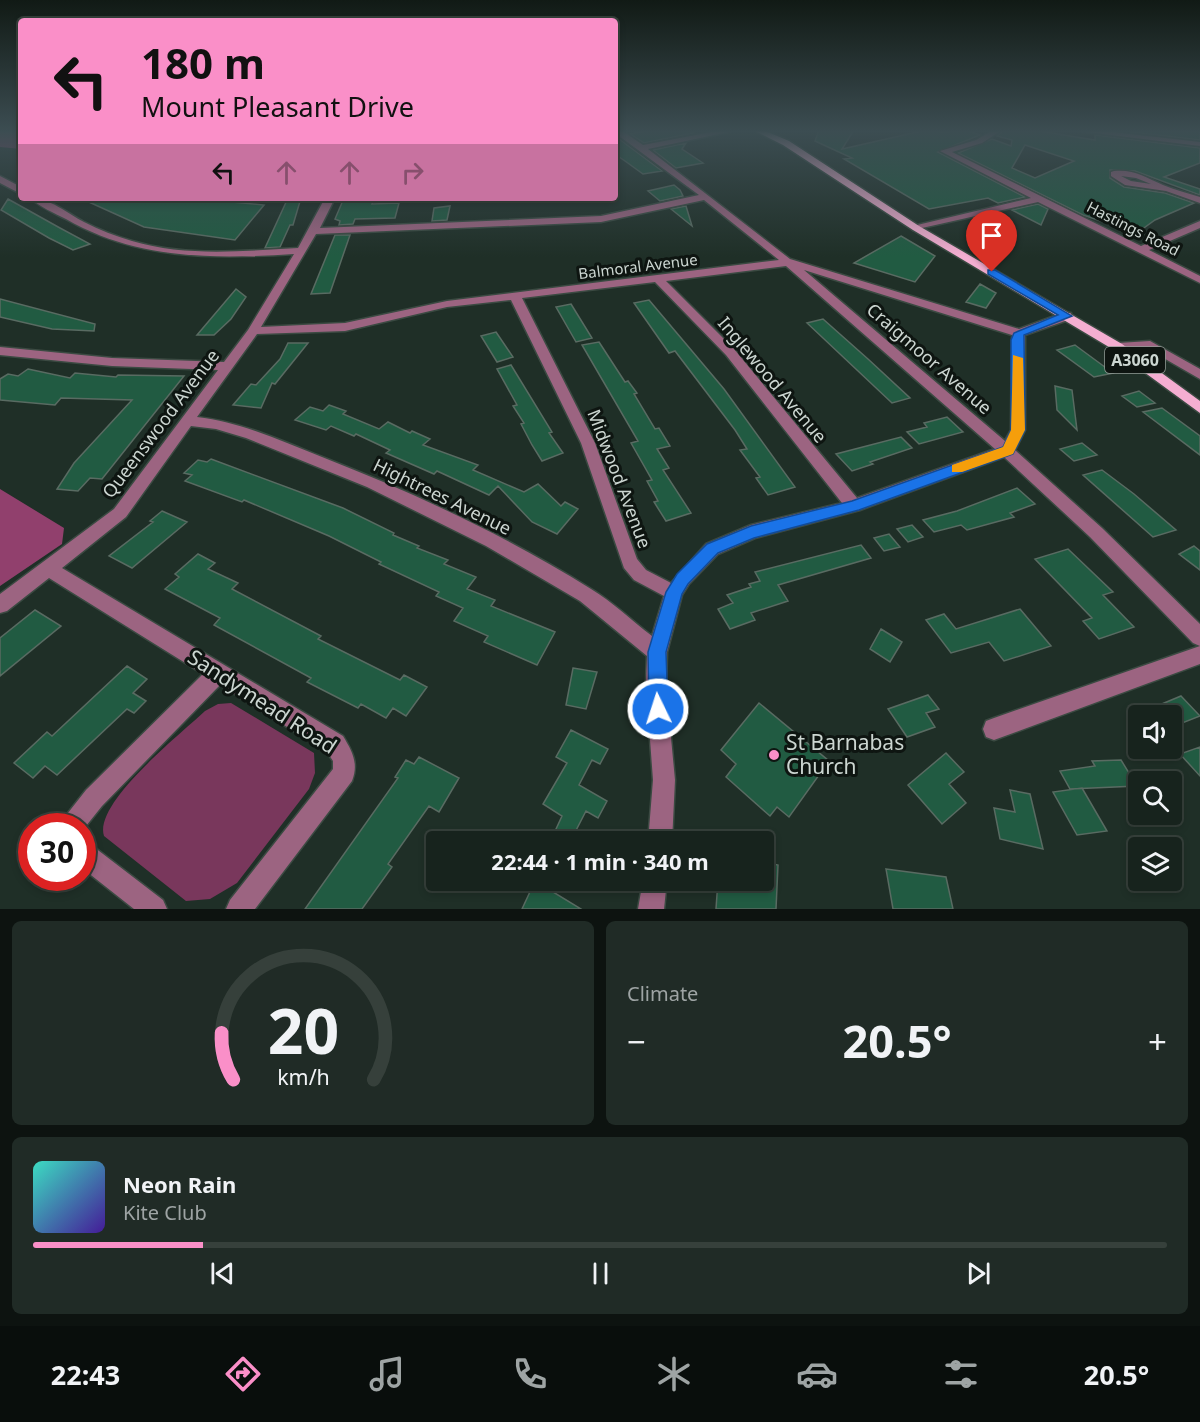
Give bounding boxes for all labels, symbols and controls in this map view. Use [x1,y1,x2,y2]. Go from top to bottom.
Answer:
text: 180 m [141,34,265,91]
icon: left [42,42,120,120]
text: Mount Pleasant Drive [141,88,414,125]
icon: left [207,156,240,189]
icon: ahead [270,156,303,189]
icon: ahead [333,156,366,189]
icon: right [396,156,429,189]
street label: Hastings Road [1084,196,1183,260]
pin [966,210,1017,272]
icon: arrive [975,219,1008,252]
street label: Balmoral Avenue [577,249,699,283]
street label: Craigmoor Avenue [862,297,997,419]
street label: Inglewood Avenue [713,311,833,447]
street label: Queenswood Avenue [96,344,224,503]
road number: A3060 [1105,347,1165,373]
street label: Midwood Avenue [582,406,657,552]
street label: Hightrees Avenue [370,452,515,540]
street label: Sandymead Road [183,643,342,760]
position arrow [626,677,690,741]
map controls [1128,705,1182,891]
button: sound [1128,705,1182,759]
place label: St Barnabas Church [786,728,904,780]
marker: St Barnabas Church [767,748,781,762]
button: search [1128,771,1182,825]
speed limit sign: 30 [18,813,96,891]
button: layers [1128,837,1182,891]
text: 22:44 · 1 min · 340 m [491,846,709,876]
text: Climate [627,980,698,1007]
text: 20 [267,987,339,1072]
text: 20.5° [843,1010,951,1071]
text: − [627,1019,646,1064]
text: + [1148,1019,1167,1064]
text: km/h [277,1062,329,1091]
text: Neon Rain [123,1169,236,1199]
text: Kite Club [123,1199,207,1226]
icon: previous [206,1257,239,1290]
icon: pause [584,1257,617,1290]
icon: next [962,1257,995,1290]
icon: directions [222,1353,264,1395]
icon: music [366,1353,408,1395]
icon: phone [509,1353,551,1395]
icon: climate [653,1353,695,1395]
icon: car [796,1353,838,1395]
icon: filters [940,1353,982,1395]
text: 22:43 [51,1356,120,1393]
text: 20.5° [1084,1356,1149,1393]

